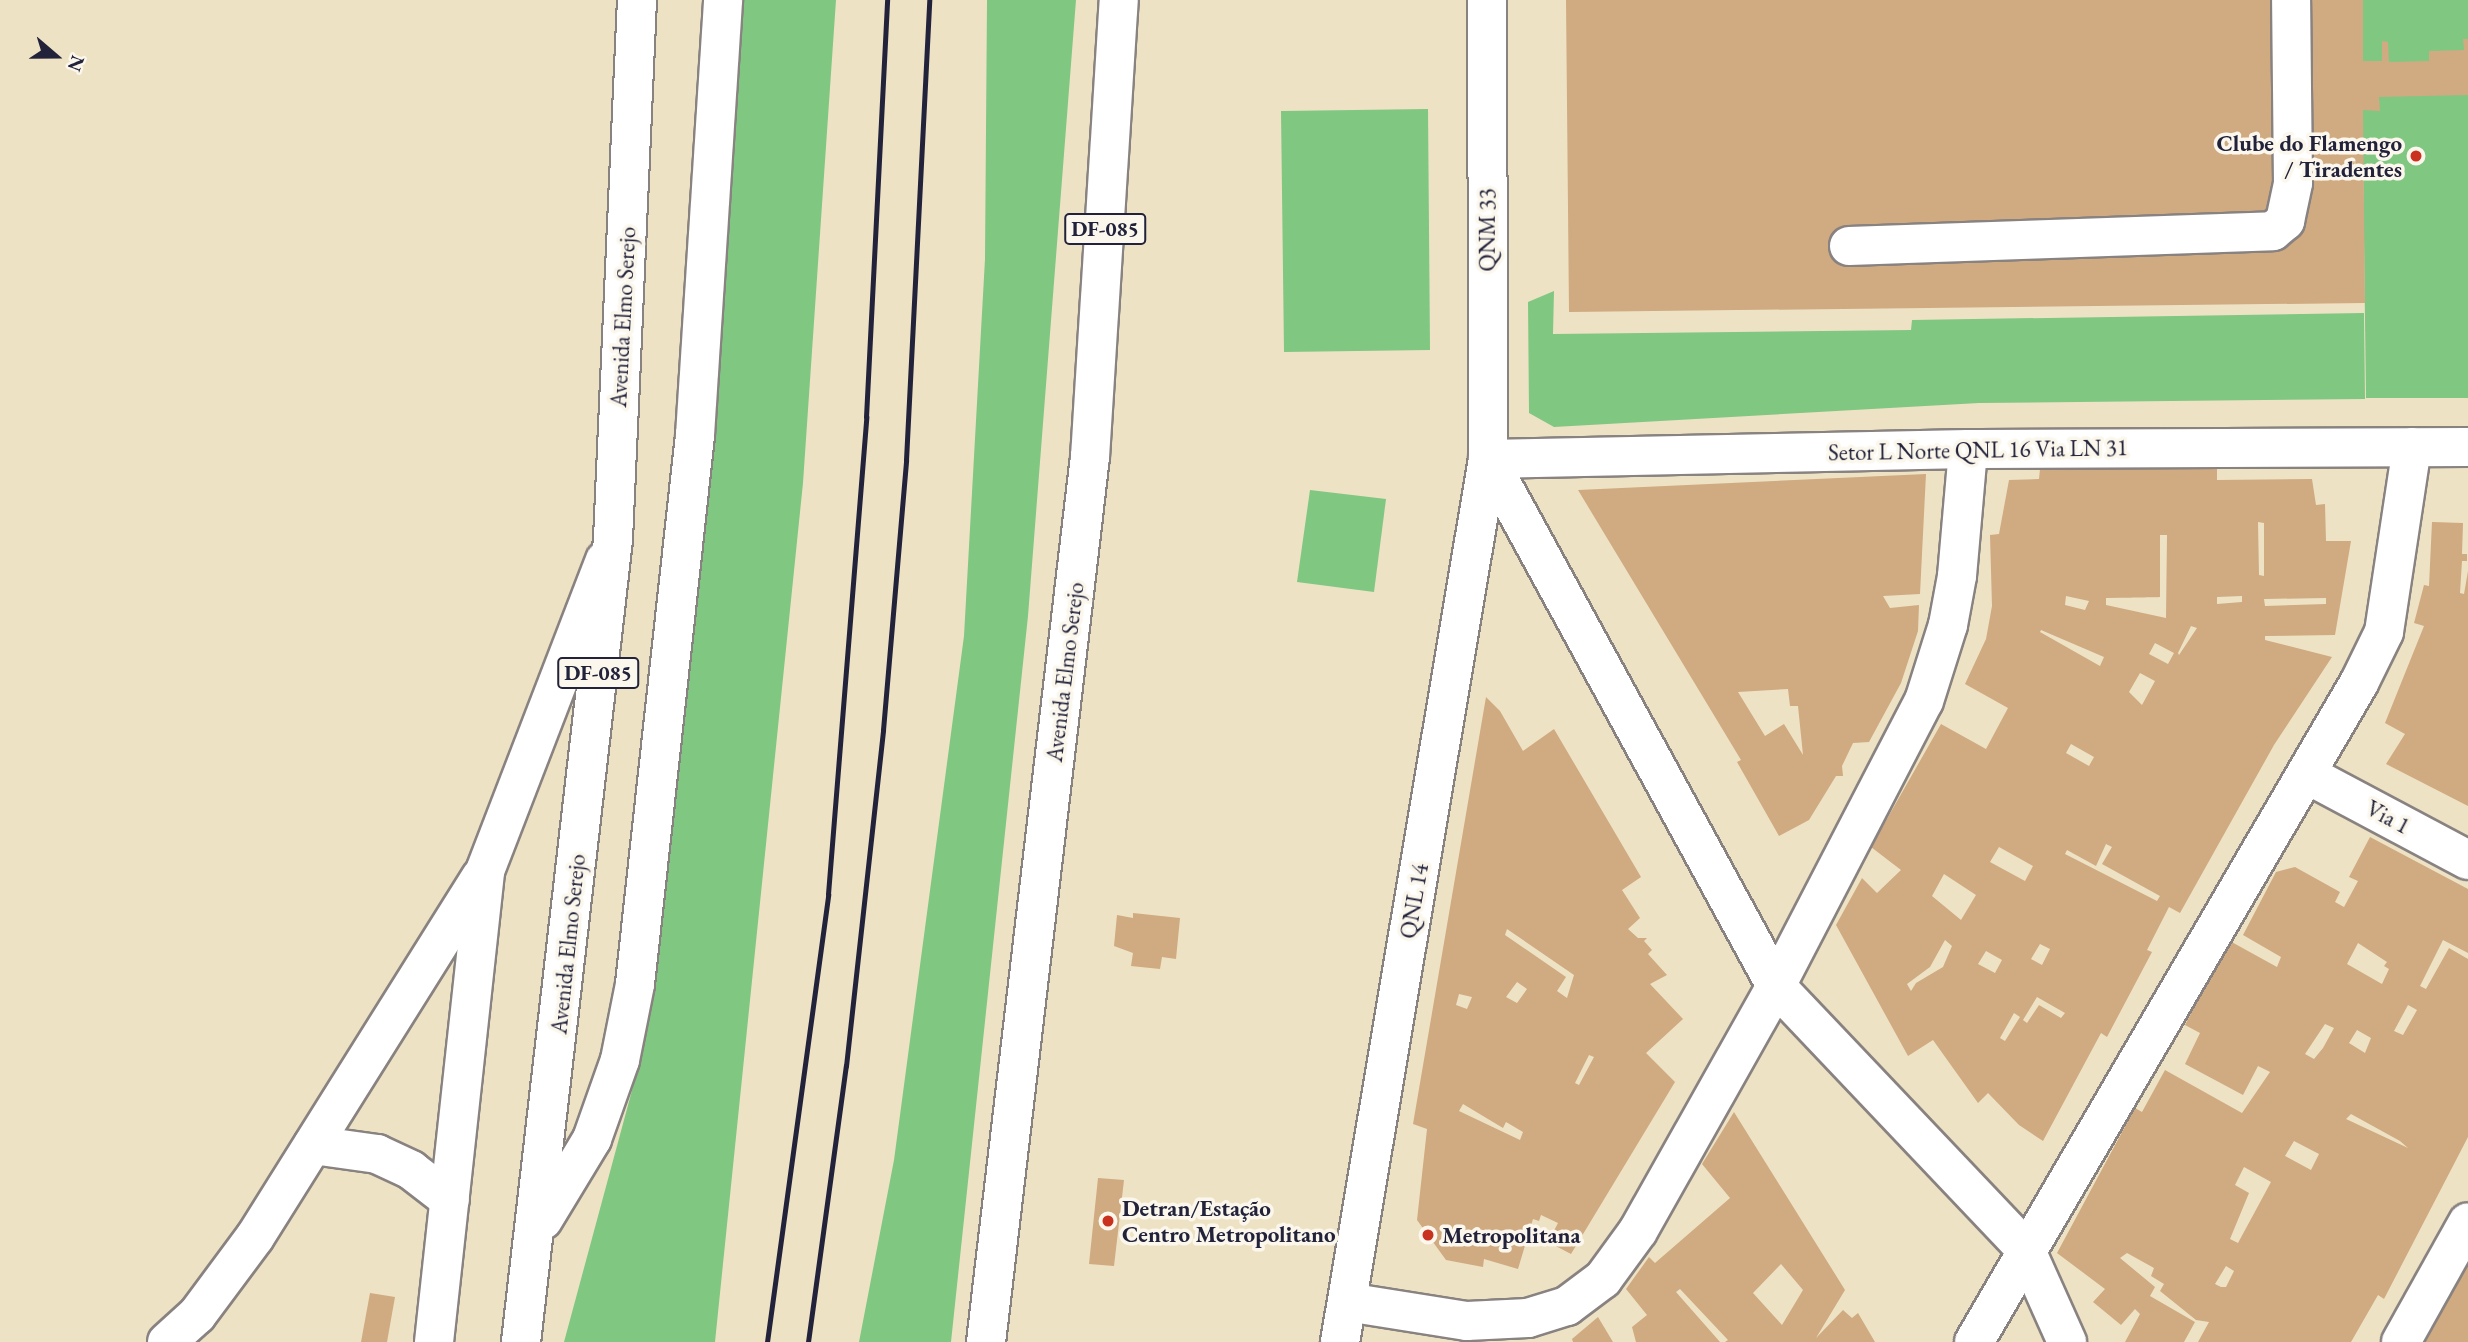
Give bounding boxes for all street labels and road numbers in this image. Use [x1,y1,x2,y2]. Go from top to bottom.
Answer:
street label: QNM 33 [1473,188,1501,272]
road number: DF-085 [1063,212,1147,246]
street label: Avenida Elmo Serejo [604,226,642,408]
street label: Setor L Norte QNL 16 Via LN 31 [1828,434,2128,466]
street label: Avenida Elmo Serejo [1040,580,1090,764]
road number: DF-085 [556,656,640,690]
street label: Via 1 [2361,794,2415,840]
street label: Avenida Elmo Serejo [545,852,591,1036]
street label: QNL 14 [1394,861,1434,941]

